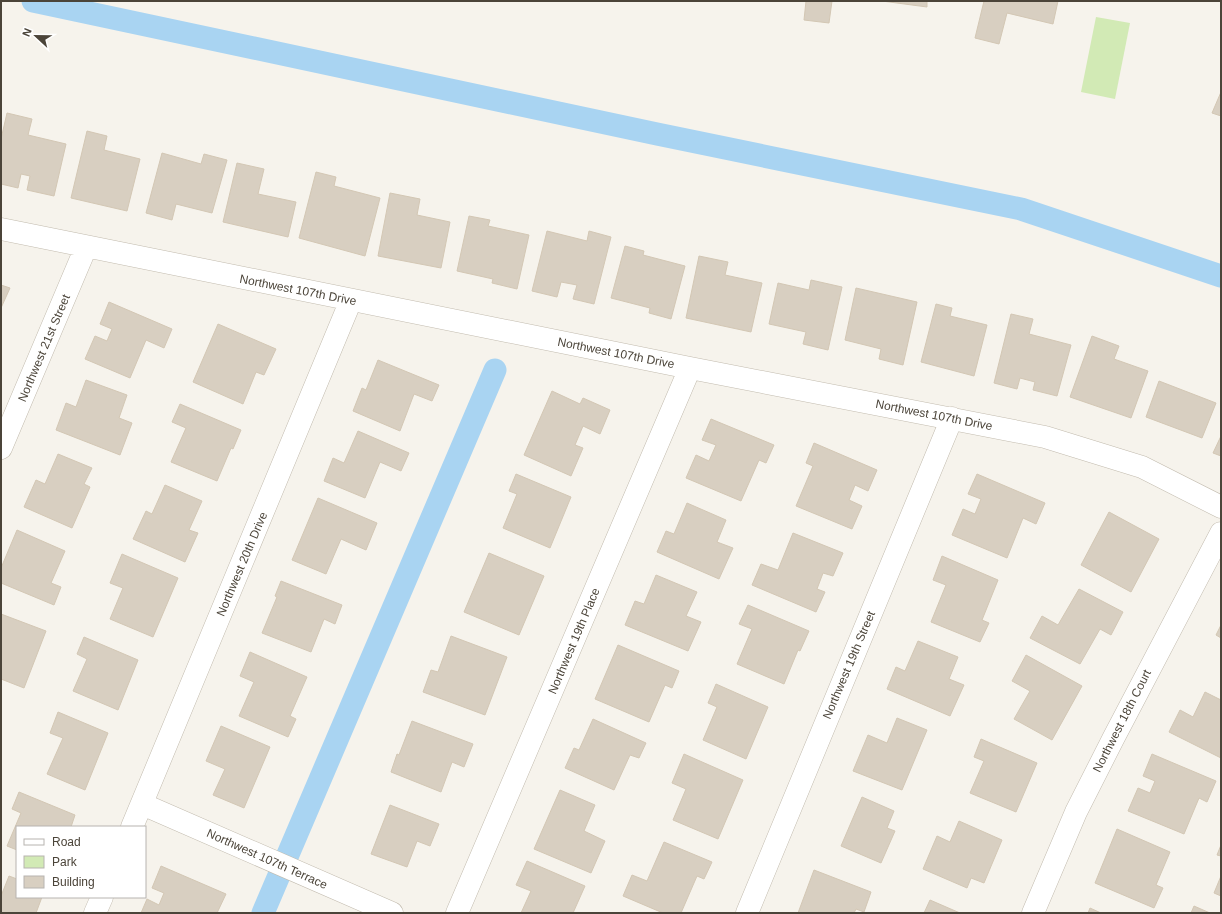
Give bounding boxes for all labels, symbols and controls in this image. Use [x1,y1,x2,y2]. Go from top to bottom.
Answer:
north arrow [16,16,56,56]
text: N [20,26,34,38]
street label: Northwest 107th Drive [238,272,358,308]
street label: Northwest 21st Street [15,292,73,404]
street label: Northwest 107th Drive [556,335,676,371]
street label: Northwest 107th Drive [874,397,994,433]
street label: Northwest 20th Drive [214,509,270,618]
street label: Northwest 19th Place [545,585,603,696]
street label: Northwest 19th Street [820,608,878,721]
street label: Northwest 18th Court [1090,667,1154,775]
legend [16,826,146,898]
street label: Northwest 107th Terrace [205,826,330,892]
text: Road [52,835,81,849]
text: Park [52,855,78,869]
text: Building [52,875,95,889]

